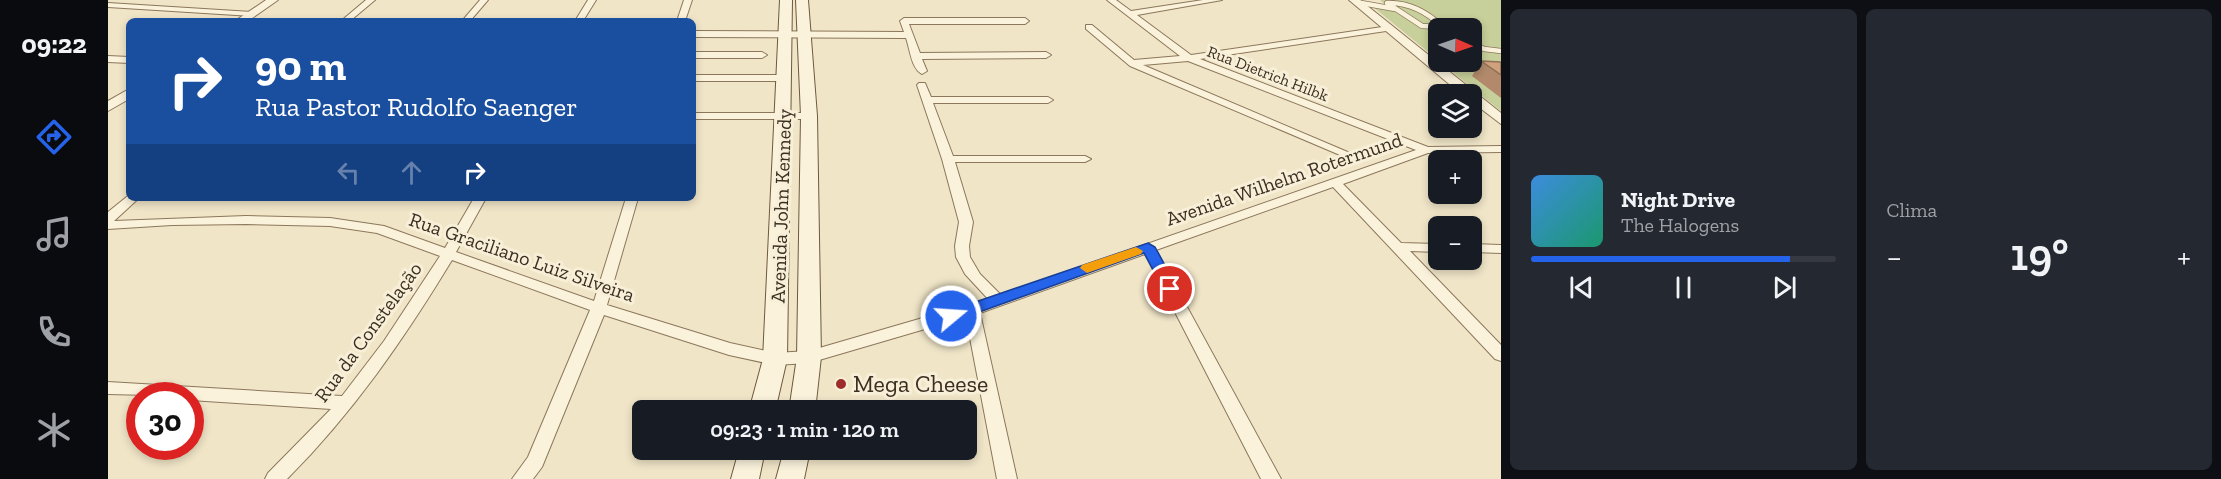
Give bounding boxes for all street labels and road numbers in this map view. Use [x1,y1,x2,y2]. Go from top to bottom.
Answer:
street label: Rua Dietrich Hilbk [1205,42,1332,106]
street label: Avenida John Kennedy [766,108,796,304]
street label: Avenida Wilhelm Rotermund [1163,127,1405,231]
street label: Rua Graciliano Luiz Silveira [406,207,638,307]
street label: Rua da Constelação [309,257,427,407]

